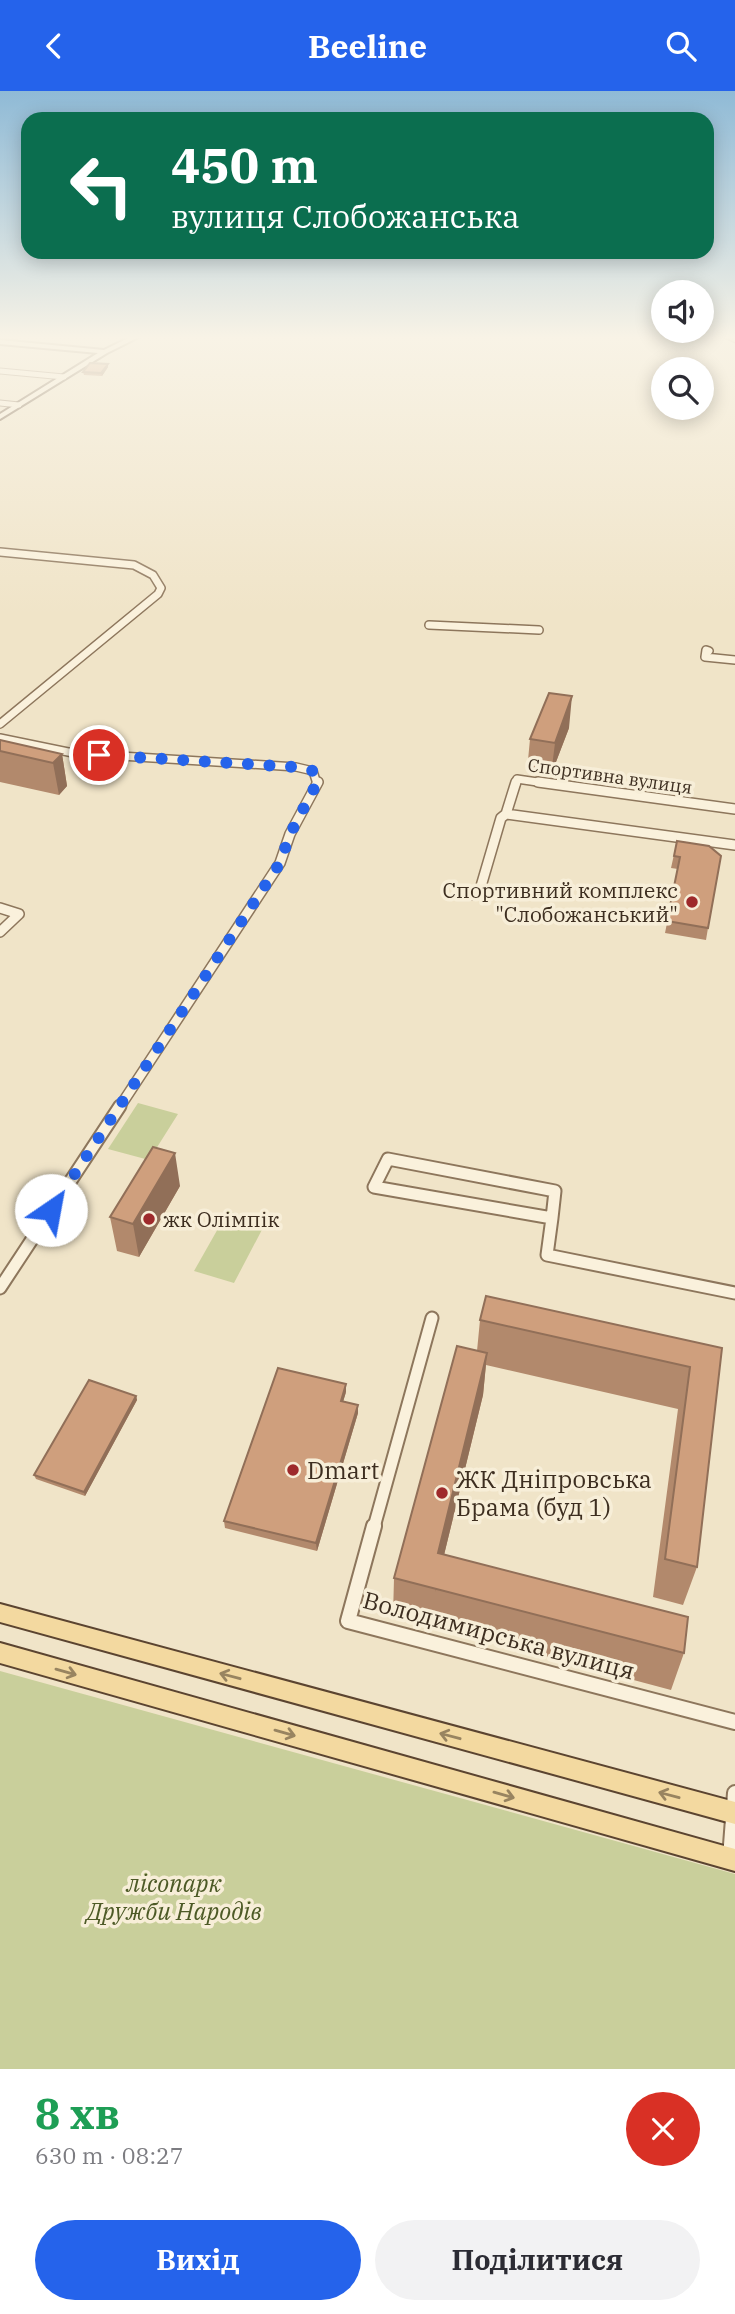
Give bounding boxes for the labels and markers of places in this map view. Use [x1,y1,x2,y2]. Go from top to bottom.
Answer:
pin [69,725,129,785]
place label: Спортивний комплекс "Слобожанський" [442,876,678,928]
marker: Спортивний комплекс "Слобожанський" [684,894,700,910]
place label: жк Олімпік [163,1205,279,1233]
marker: жк Олімпік [141,1211,157,1227]
place label: Dmart [307,1454,379,1486]
marker: Dmart [285,1462,301,1478]
place label: ЖК Дніпровська Брама (буд 1) [456,1463,652,1523]
marker: ЖК Дніпровська Брама (буд 1) [434,1485,450,1501]

